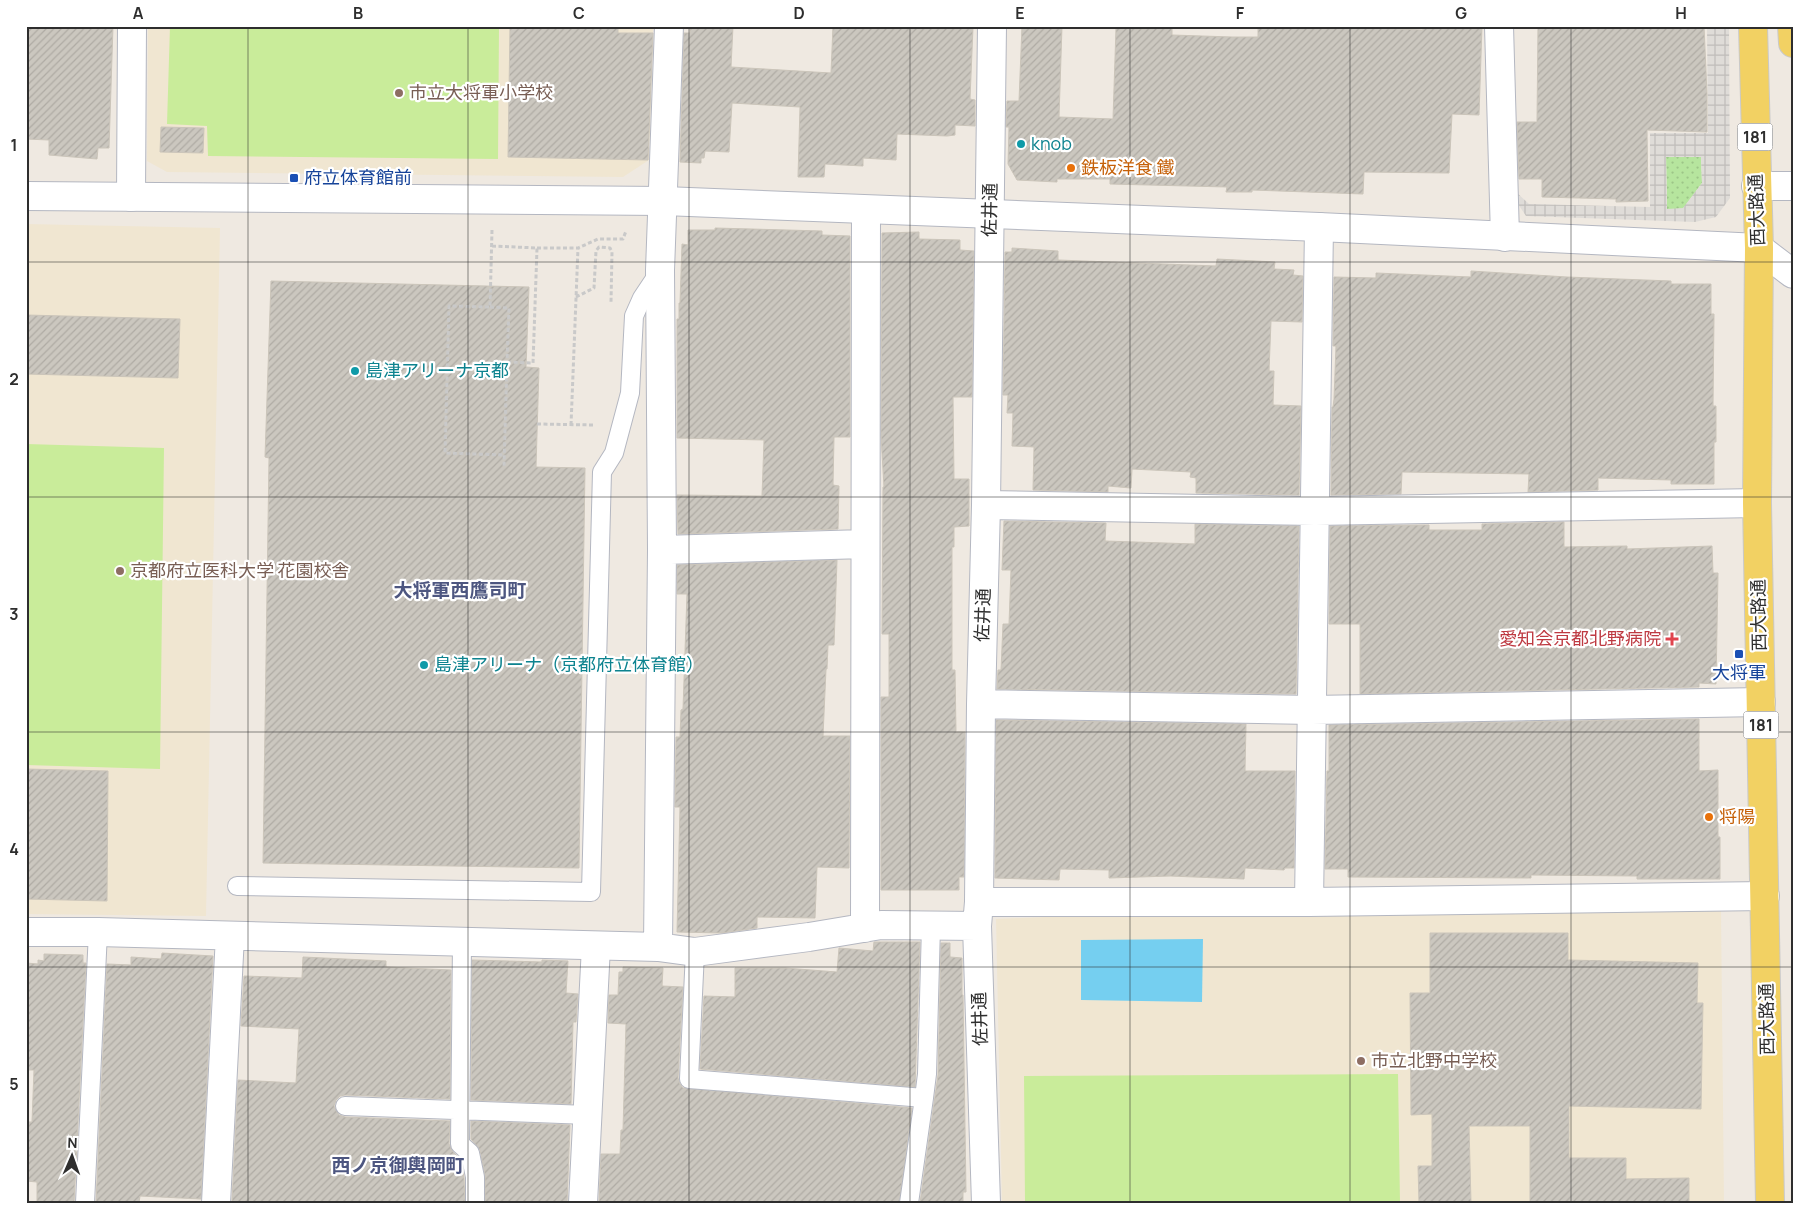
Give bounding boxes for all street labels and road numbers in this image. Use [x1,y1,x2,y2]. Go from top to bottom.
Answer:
road number: 181 [1738,124,1772,150]
street label: 西大路通 [1743,174,1769,246]
street label: 佐井通 [977,183,1001,237]
street label: 西大路通 [1745,579,1771,651]
street label: 佐井通 [969,588,995,642]
road number: 181 [1744,712,1778,738]
street label: 西大路通 [1753,983,1779,1055]
street label: 佐井通 [966,992,992,1046]

